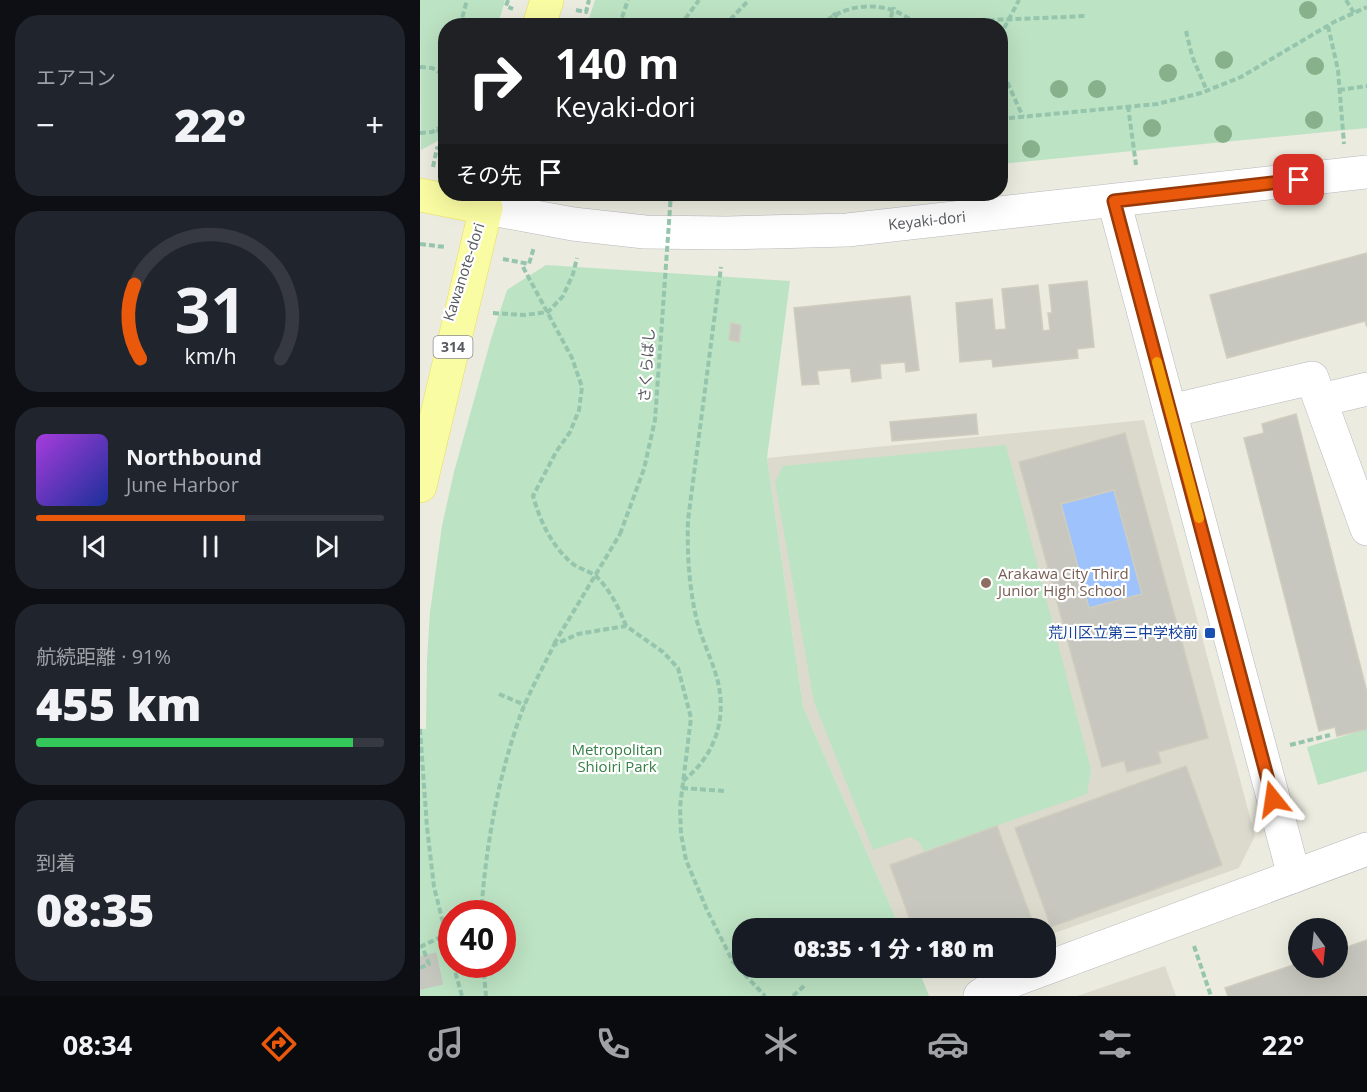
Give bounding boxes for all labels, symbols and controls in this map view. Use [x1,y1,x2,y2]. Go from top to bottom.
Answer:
text: 140 m [555,34,679,91]
icon: right [456,42,534,120]
text: エアコン [36,64,116,91]
text: Keyaki-dori [555,88,696,125]
text: 22° [174,94,246,155]
text: − [36,102,55,147]
text: + [365,102,384,147]
pin [1273,154,1324,205]
icon: arrive [534,156,567,189]
text: その先 [456,159,522,189]
icon: arrive [1282,163,1315,196]
street label: Keyaki-dori [887,206,967,234]
street label: Kawanote-dori [438,220,488,323]
text: 31 [174,266,246,351]
street label: さくらばし [633,327,659,403]
road number: 314 [434,336,472,358]
text: km/h [184,341,236,370]
text: Northbound [126,441,262,471]
text: June Harbor [126,471,239,498]
icon: previous [78,530,111,563]
icon: pause [194,530,227,563]
icon: next [310,530,343,563]
place label: Arakawa City Third Junior High School [996,563,1129,600]
marker: Arakawa City Third Junior High School [979,576,993,590]
place label: 荒川区立第三中学校前 [1048,622,1198,642]
marker: 荒川区立第三中学校前 [1203,626,1217,640]
text: 航続距離 · 91% [36,643,171,670]
text: 455 km [36,673,201,734]
park label: Metropolitan Shioiri Park [571,739,663,776]
position arrow [1241,767,1305,831]
text: 到着 [36,849,76,876]
text: 08:35 [36,879,154,940]
speed limit sign: 40 [438,900,516,978]
north arrow [1288,918,1348,978]
map controls [1288,918,1348,978]
text: 08:35 · 1 分 · 180 m [794,933,994,963]
icon: directions [258,1023,300,1065]
icon: music [425,1023,467,1065]
icon: phone [592,1023,634,1065]
icon: climate [760,1023,802,1065]
icon: car [927,1023,969,1065]
icon: filters [1094,1023,1136,1065]
text: 08:34 [63,1026,132,1063]
text: 22° [1262,1026,1304,1063]

